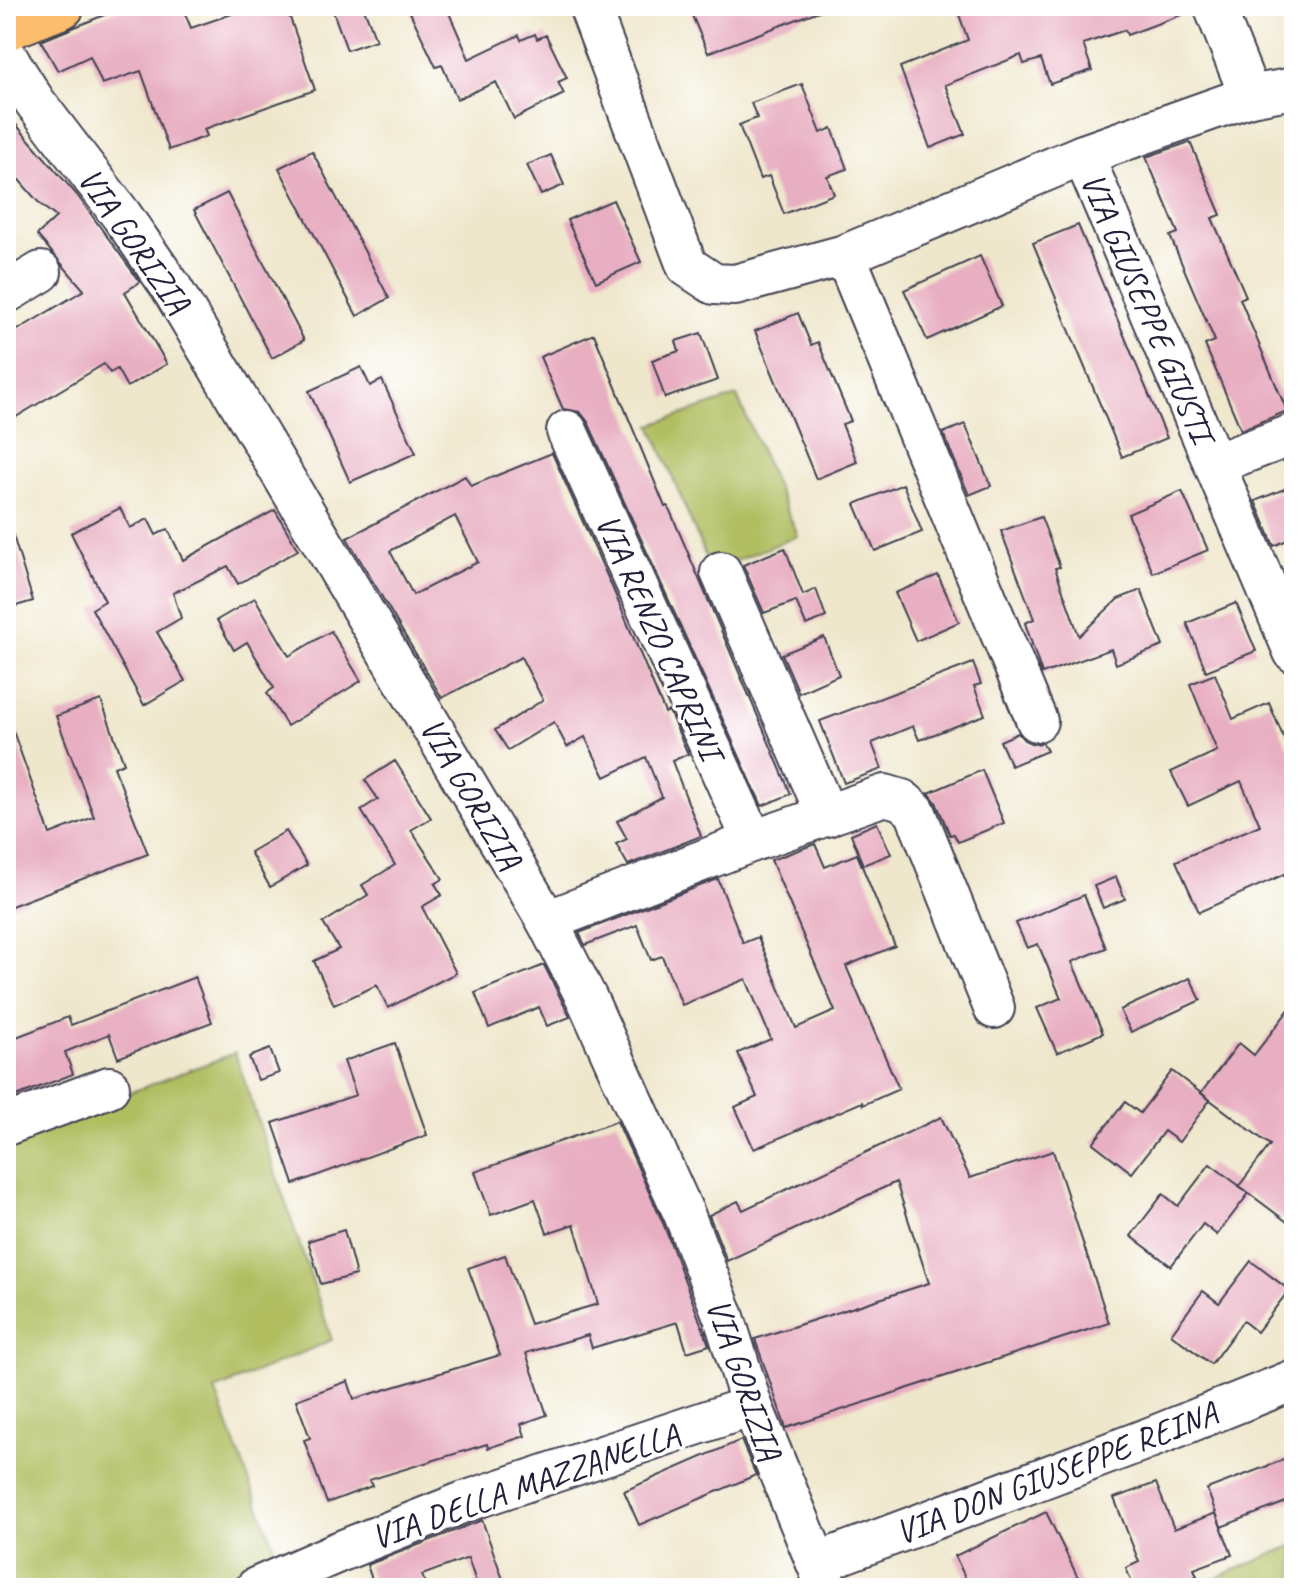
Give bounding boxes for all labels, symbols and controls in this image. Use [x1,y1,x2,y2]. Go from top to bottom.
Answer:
street label: VIA GORIZIA [69,159,201,322]
street label: VIA GIUSEPPE GIUSTI [1071,166,1226,454]
street label: VIA RENZO CAPRINI [586,507,736,772]
street label: VIA GORIZIA [411,710,533,878]
street label: VIA GORIZIA [697,1293,792,1466]
street label: VIA DON GIUSEPPE REINA [889,1391,1225,1554]
street label: VIA DELLA MAZZANELLA [366,1412,686,1558]

